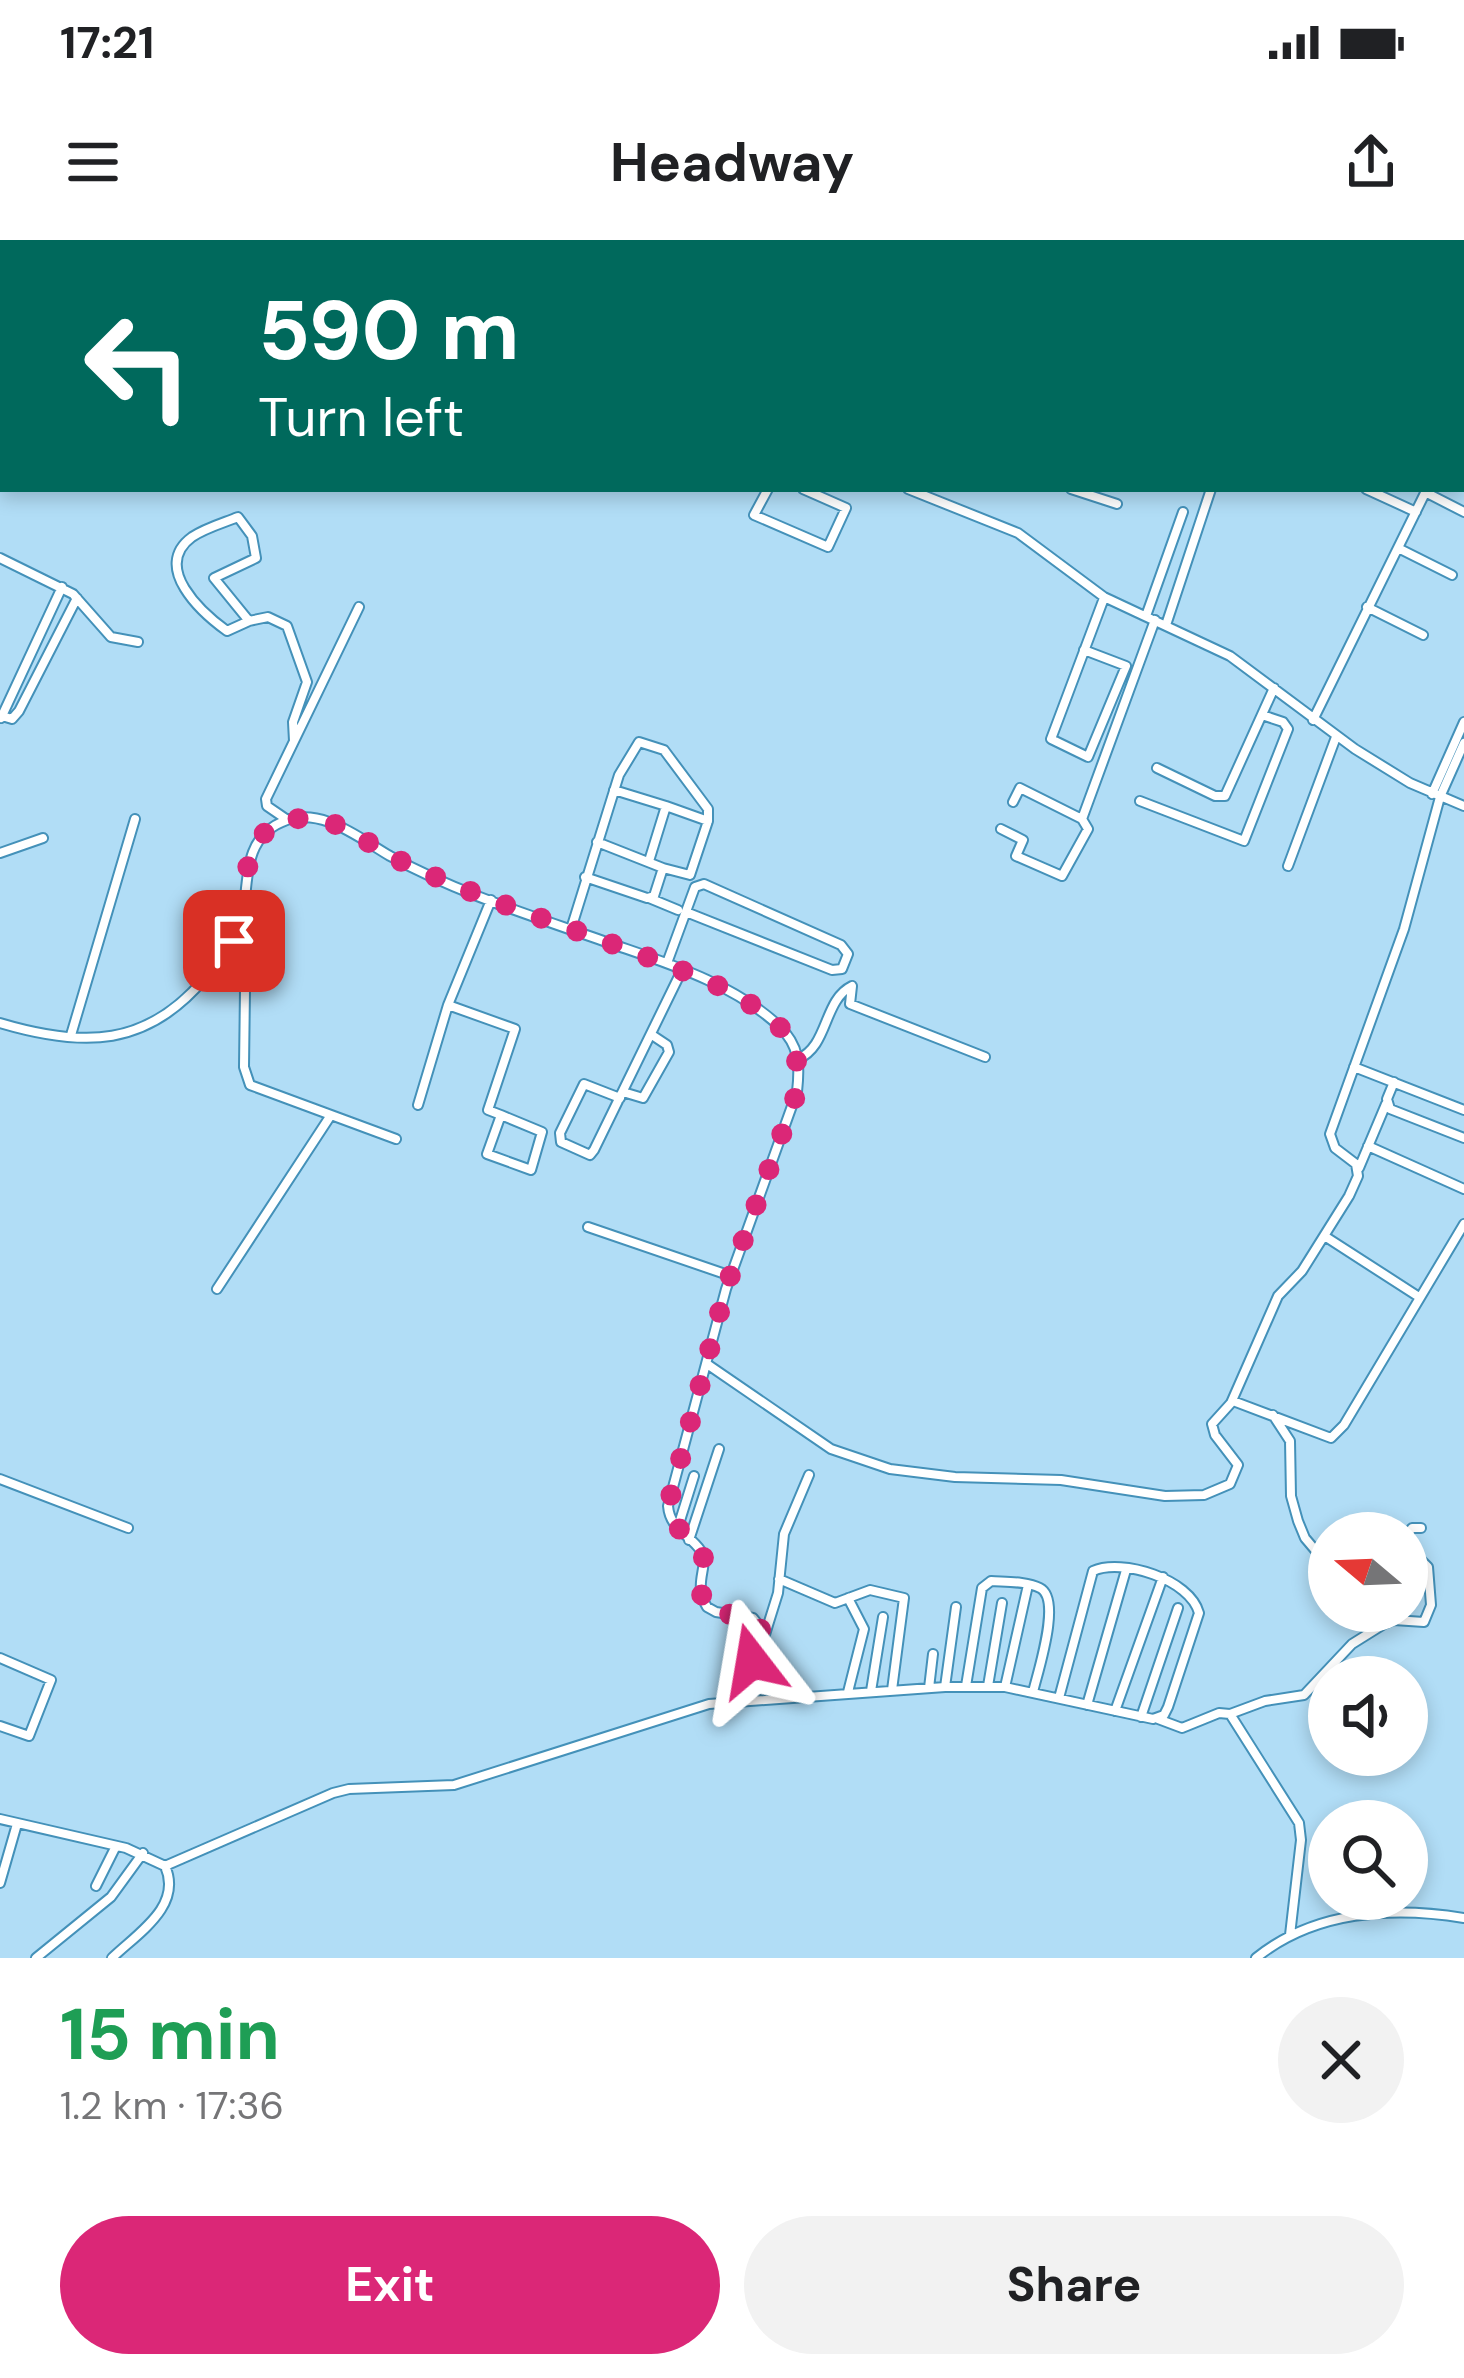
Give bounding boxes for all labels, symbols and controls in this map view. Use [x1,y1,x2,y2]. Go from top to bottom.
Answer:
text: 17:21 [60,13,154,72]
text: Headway [610,127,854,198]
icon: menu [60,129,126,195]
icon: share [1338,129,1404,195]
text: 590 m [258,276,520,385]
icon: left [60,288,216,444]
text: Turn left [258,382,464,453]
pin [183,890,285,992]
icon: arrive [201,908,267,974]
north arrow [1308,1512,1428,1632]
map controls [1308,1512,1428,1920]
position arrow [689,1598,815,1724]
button: sound [1308,1656,1428,1776]
button: search [1308,1800,1428,1920]
text: 15 min [60,1988,280,2081]
button: close [1278,1997,1404,2123]
text: 1.2 km · 17:36 [60,2080,284,2131]
button: Exit [60,2216,720,2354]
button: Share [744,2216,1404,2354]

